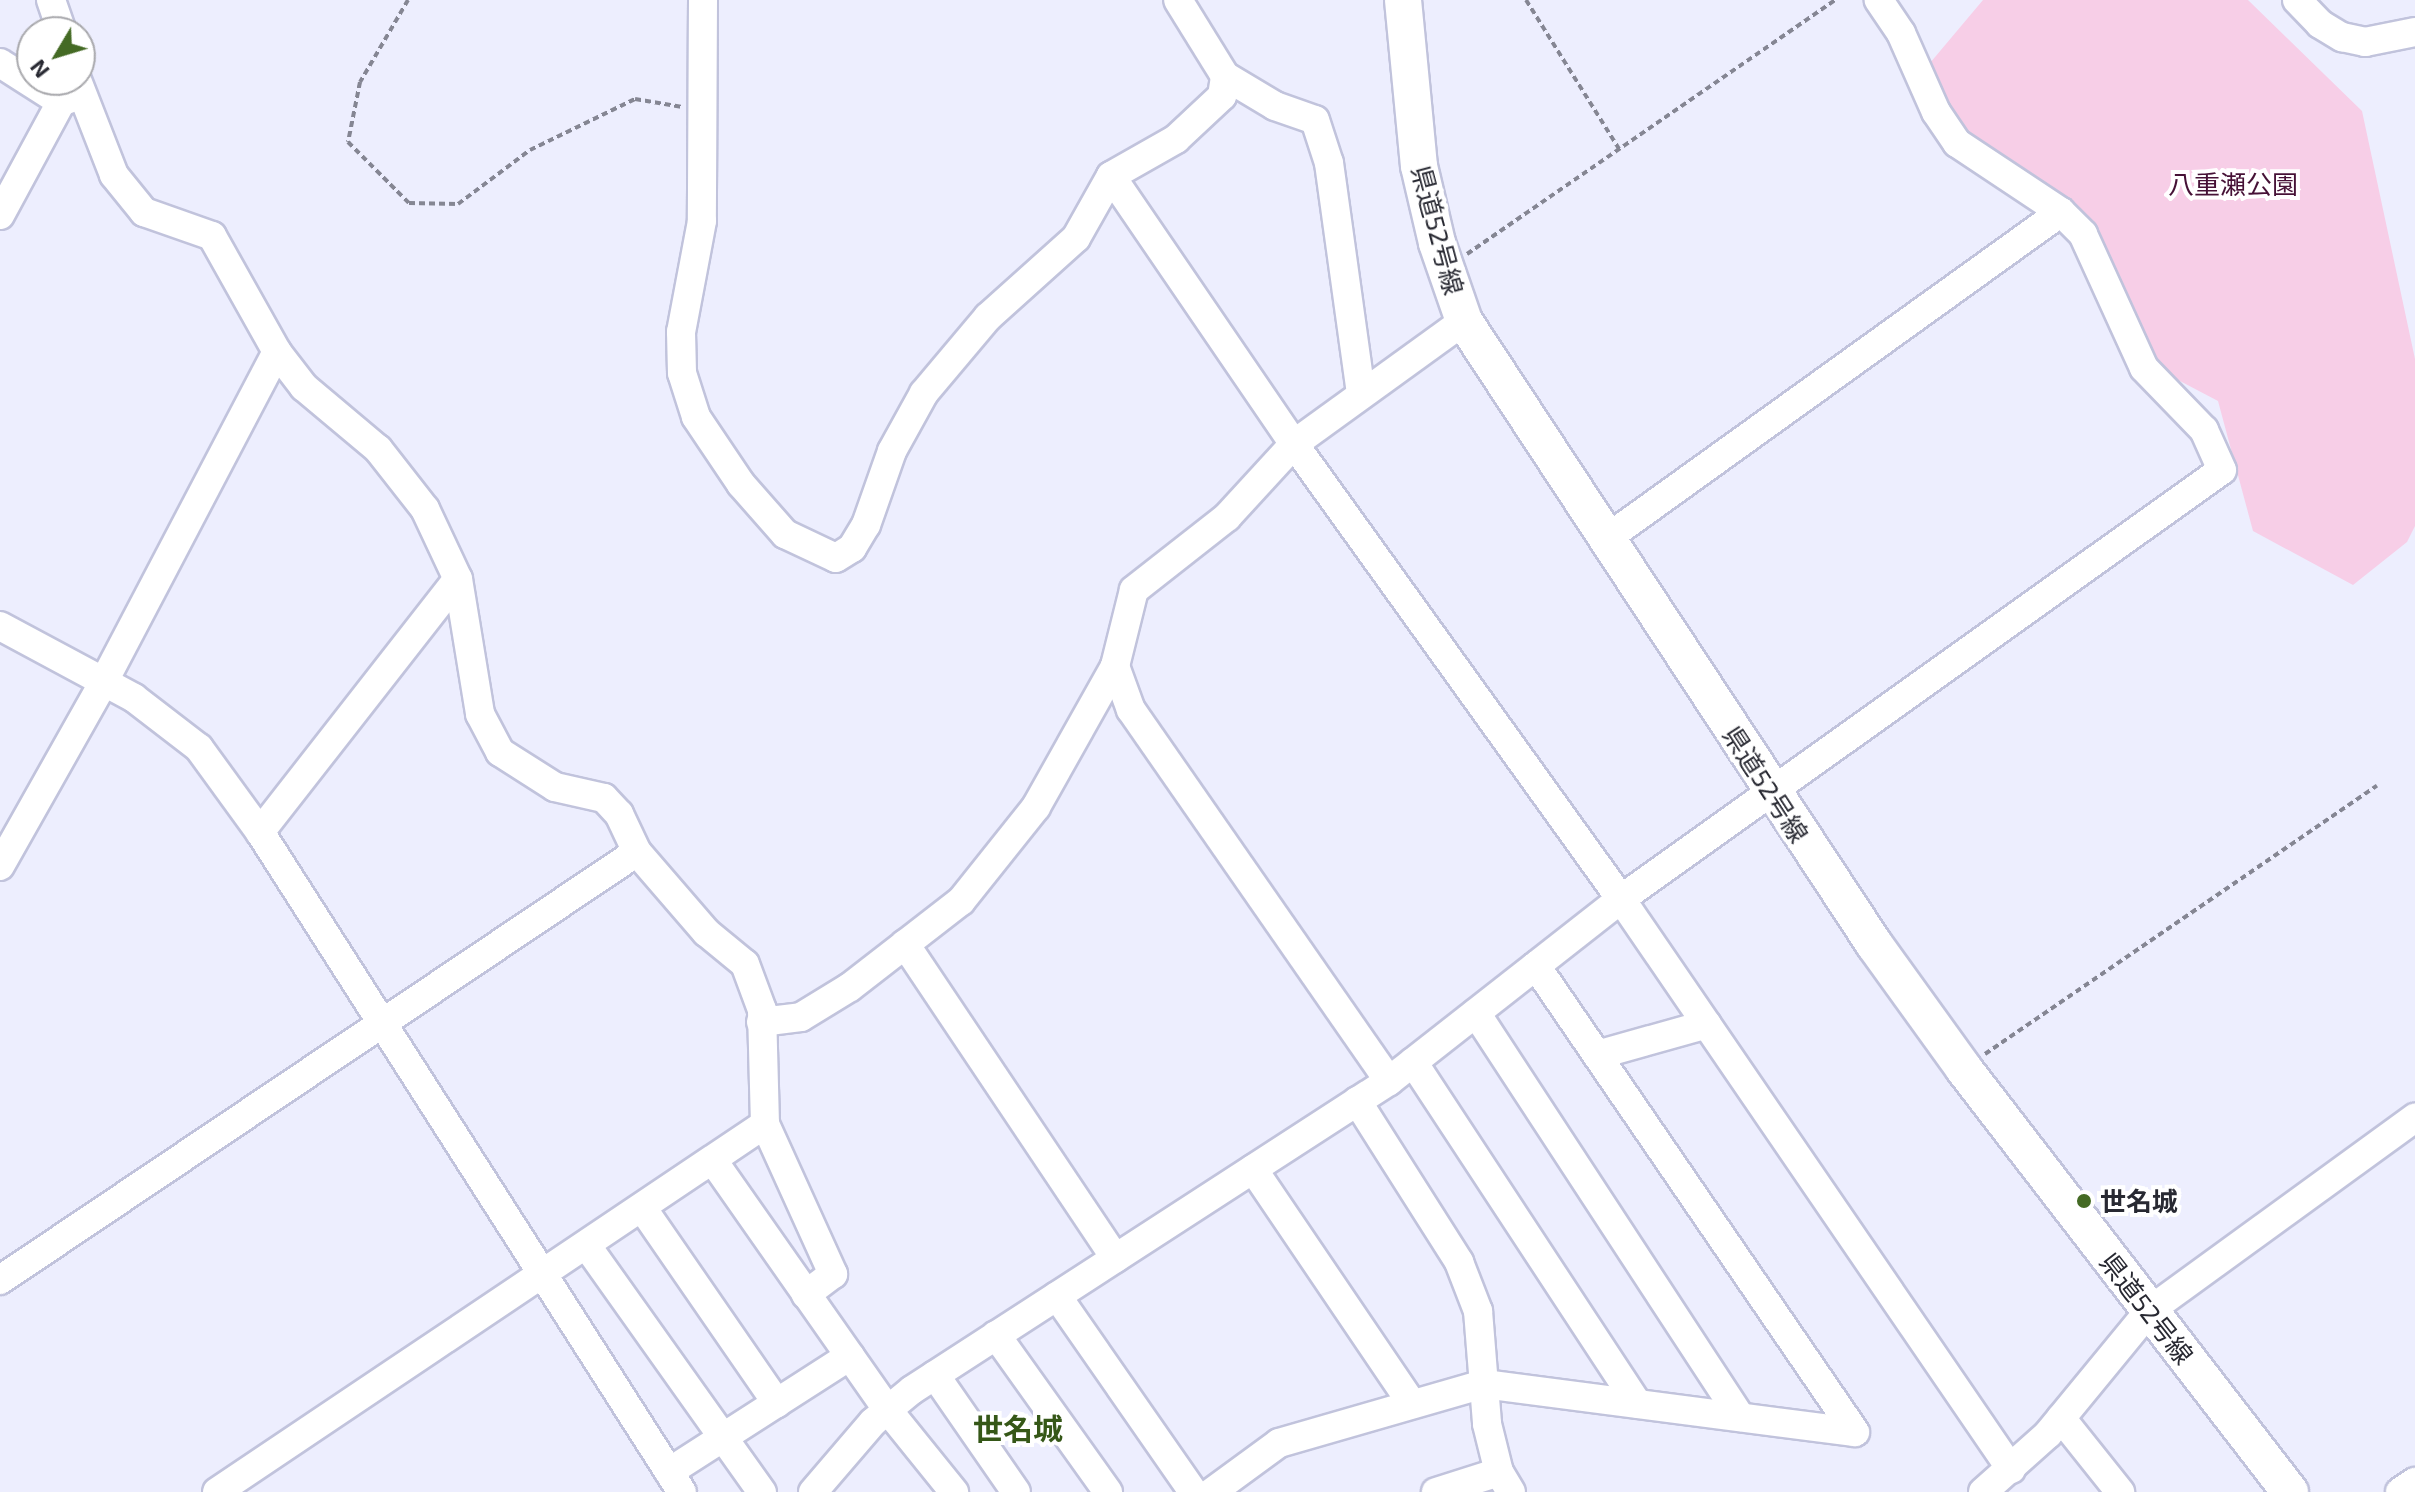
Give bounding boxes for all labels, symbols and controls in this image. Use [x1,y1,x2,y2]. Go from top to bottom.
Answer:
north arrow [16,16,96,96]
text: N [24,55,54,84]
street label: 県道52号線 [1406,162,1470,298]
park label: 八重瀬公園 [2168,168,2298,200]
street label: 県道52号線 [1717,720,1815,848]
place label: 世名城 [2100,1185,2178,1217]
marker: 世名城 [2075,1192,2093,1210]
street label: 県道52号線 [2094,1246,2200,1370]
district label: 世名城 [973,1410,1063,1446]

